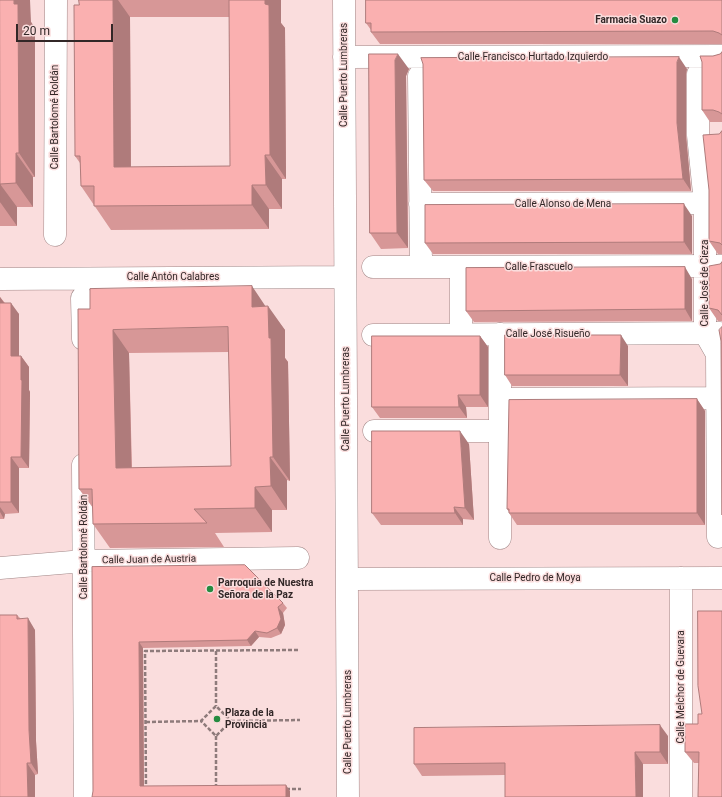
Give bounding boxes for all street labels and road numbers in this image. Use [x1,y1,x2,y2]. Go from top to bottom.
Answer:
street label: Calle Puerto Lumbreras [338,23,350,127]
street label: Calle Francisco Hurtado Izquierdo [458,51,608,63]
street label: Calle Bartolomé Roldán [49,65,61,169]
street label: Calle Alonso de Mena [515,198,611,210]
street label: Calle José de Cieza [699,240,711,326]
street label: Calle Frascuelo [505,261,573,273]
street label: Calle Antón Calabres [127,271,219,283]
street label: Calle José Risueño [506,328,590,340]
street label: Calle Puerto Lumbreras [340,347,352,451]
street label: Calle Bartolomé Roldán [78,495,90,599]
street label: Calle Juan de Austria [102,553,196,567]
street label: Calle Pedro de Moya [489,572,581,584]
street label: Calle Melchor de Guevara [675,630,687,744]
street label: Calle Puerto Lumbreras [342,670,354,774]

